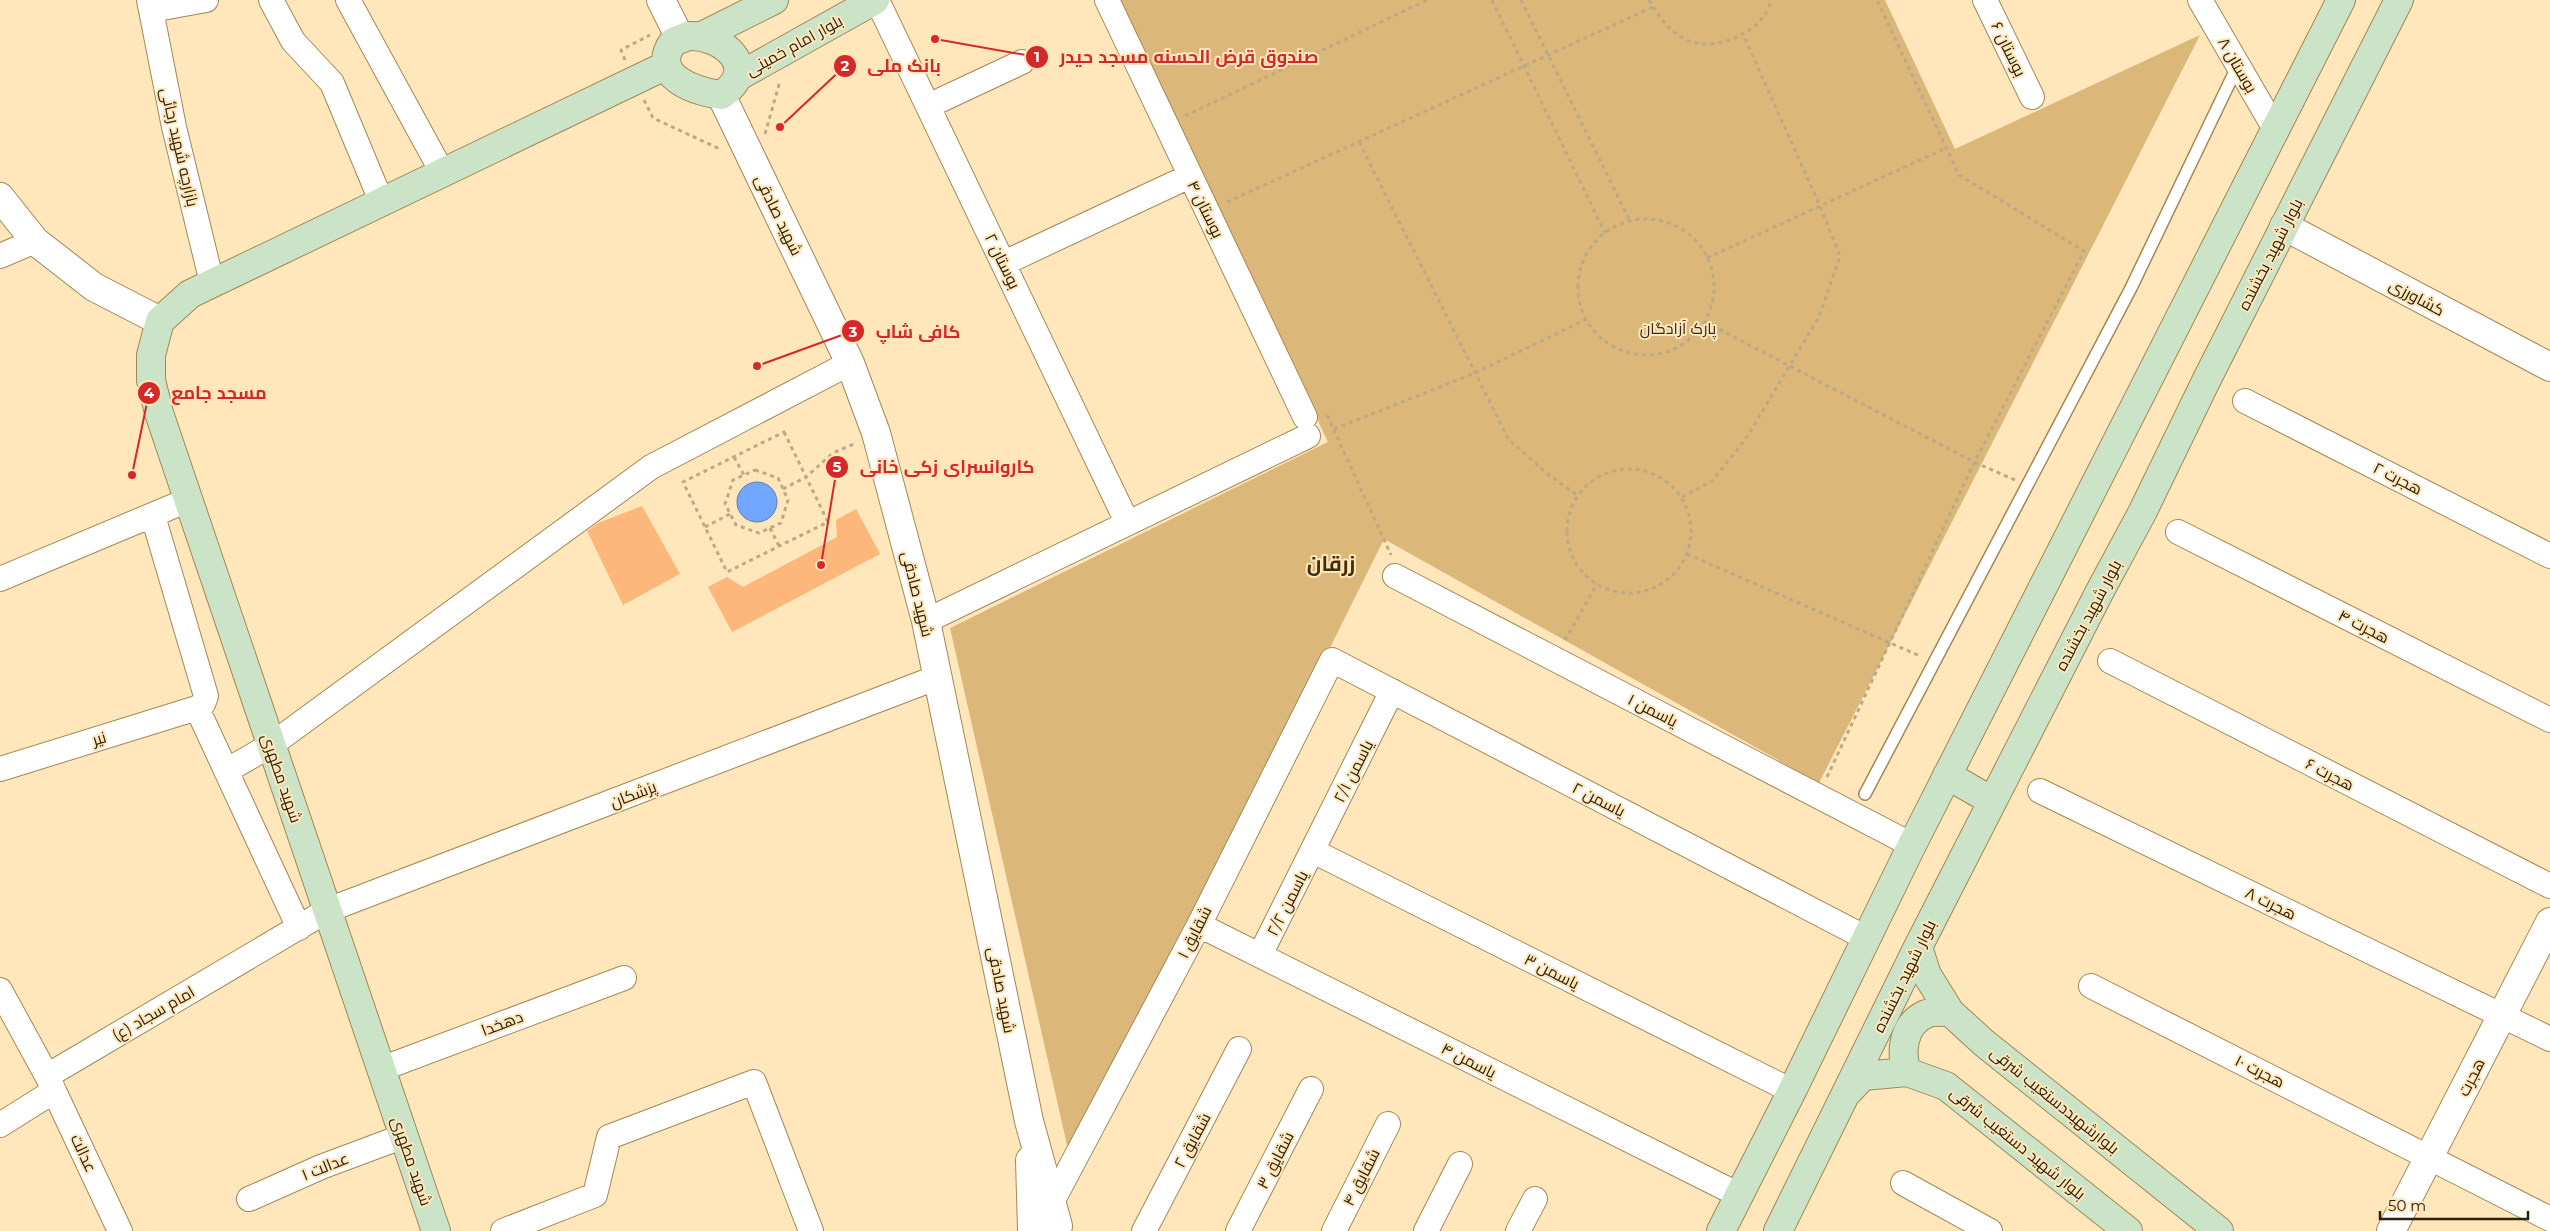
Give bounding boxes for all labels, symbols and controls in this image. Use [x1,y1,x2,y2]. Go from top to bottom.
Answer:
street label: بلوار امام خمینی [742,11,847,82]
street label: بوستان ۶ [1986,19,2030,80]
street label: بوستان ۸ [2213,34,2261,97]
callout: صندوق قرض الحسنه مسجد حیدر [1025,40,1329,73]
text: صندوق قرض الحسنه مسجد حیدر [1059,46,1318,68]
text: 1 [1034,47,1040,66]
callout: بانک ملی [832,49,951,82]
text: بانک ملی [867,55,941,77]
text: 2 [841,56,850,75]
street label: بازارچه شهید رجائی [155,86,202,209]
street label: شهید صادقی [750,172,806,259]
street label: بوستان ۴ [1183,177,1228,242]
street label: بلوار شهید بخشنده [2234,195,2308,314]
street label: بوستان ۲ [980,230,1024,293]
street label: کشاورزی [2385,275,2448,321]
callout: کافی شاپ [840,315,970,348]
park label: پارک آزادگان [1640,319,1717,340]
text: کافی شاپ [876,321,960,344]
text: 3 [848,322,858,341]
callout: مسجد جامع [136,376,277,409]
text: مسجد جامع [171,382,267,405]
text: 4 [144,383,155,402]
callout: کاروانسرای زکی خانی [825,450,1045,483]
text: کاروانسرای زکی خانی [860,456,1034,478]
text: 5 [833,457,842,476]
street label: هجرت ۲ [2370,458,2425,499]
street label: شهید صادقی [897,549,937,639]
district label: زرقان [1307,551,1355,576]
street label: بلوار شهید بخشنده [2051,557,2127,674]
street label: هجرت ۴ [2335,606,2392,647]
street label: یاسمن ۱ [1624,690,1682,732]
street label: نیر [89,727,109,750]
street label: شهید مطهری [256,731,306,826]
street label: یاسمن ۲/۱ [1330,736,1378,806]
street label: هجرت ۶ [2302,754,2357,795]
street label: پزشکان [607,777,660,814]
street label: یاسمن ۲ [1569,778,1629,822]
street label: یاسمن ۲/۲ [1263,867,1313,939]
street label: هجرت ۸ [2242,883,2299,924]
street label: شقایق ۱ [1173,903,1216,962]
street label: بلوار شهید بخشنده [1869,917,1941,1036]
street label: شهید صادقی [983,945,1019,1035]
street label: یاسمن ۳ [1521,950,1583,995]
street label: امام سجاد (ع) [108,982,199,1046]
street label: دهخدا [479,1007,526,1040]
street label: یاسمن ۴ [1438,1039,1500,1084]
street label: بلوارشهیددستغیب شرقی [1986,1043,2123,1159]
street label: هجرت ۱۰ [2232,1051,2288,1092]
street label: هجرت [2454,1055,2489,1099]
street label: بلوار شهید دستغیب شرقی [1946,1083,2089,1205]
street label: شقایق ۲ [1170,1110,1216,1171]
street label: شهید مطهری [386,1114,436,1209]
street label: شقایق ۳ [1253,1128,1299,1193]
street label: عدالت [67,1131,101,1175]
street label: شقایق ۴ [1339,1145,1385,1209]
street label: عدالت ۱ [299,1148,351,1184]
scale bar [2380,1188,2528,1220]
text: 50 m [2388,1196,2426,1215]

